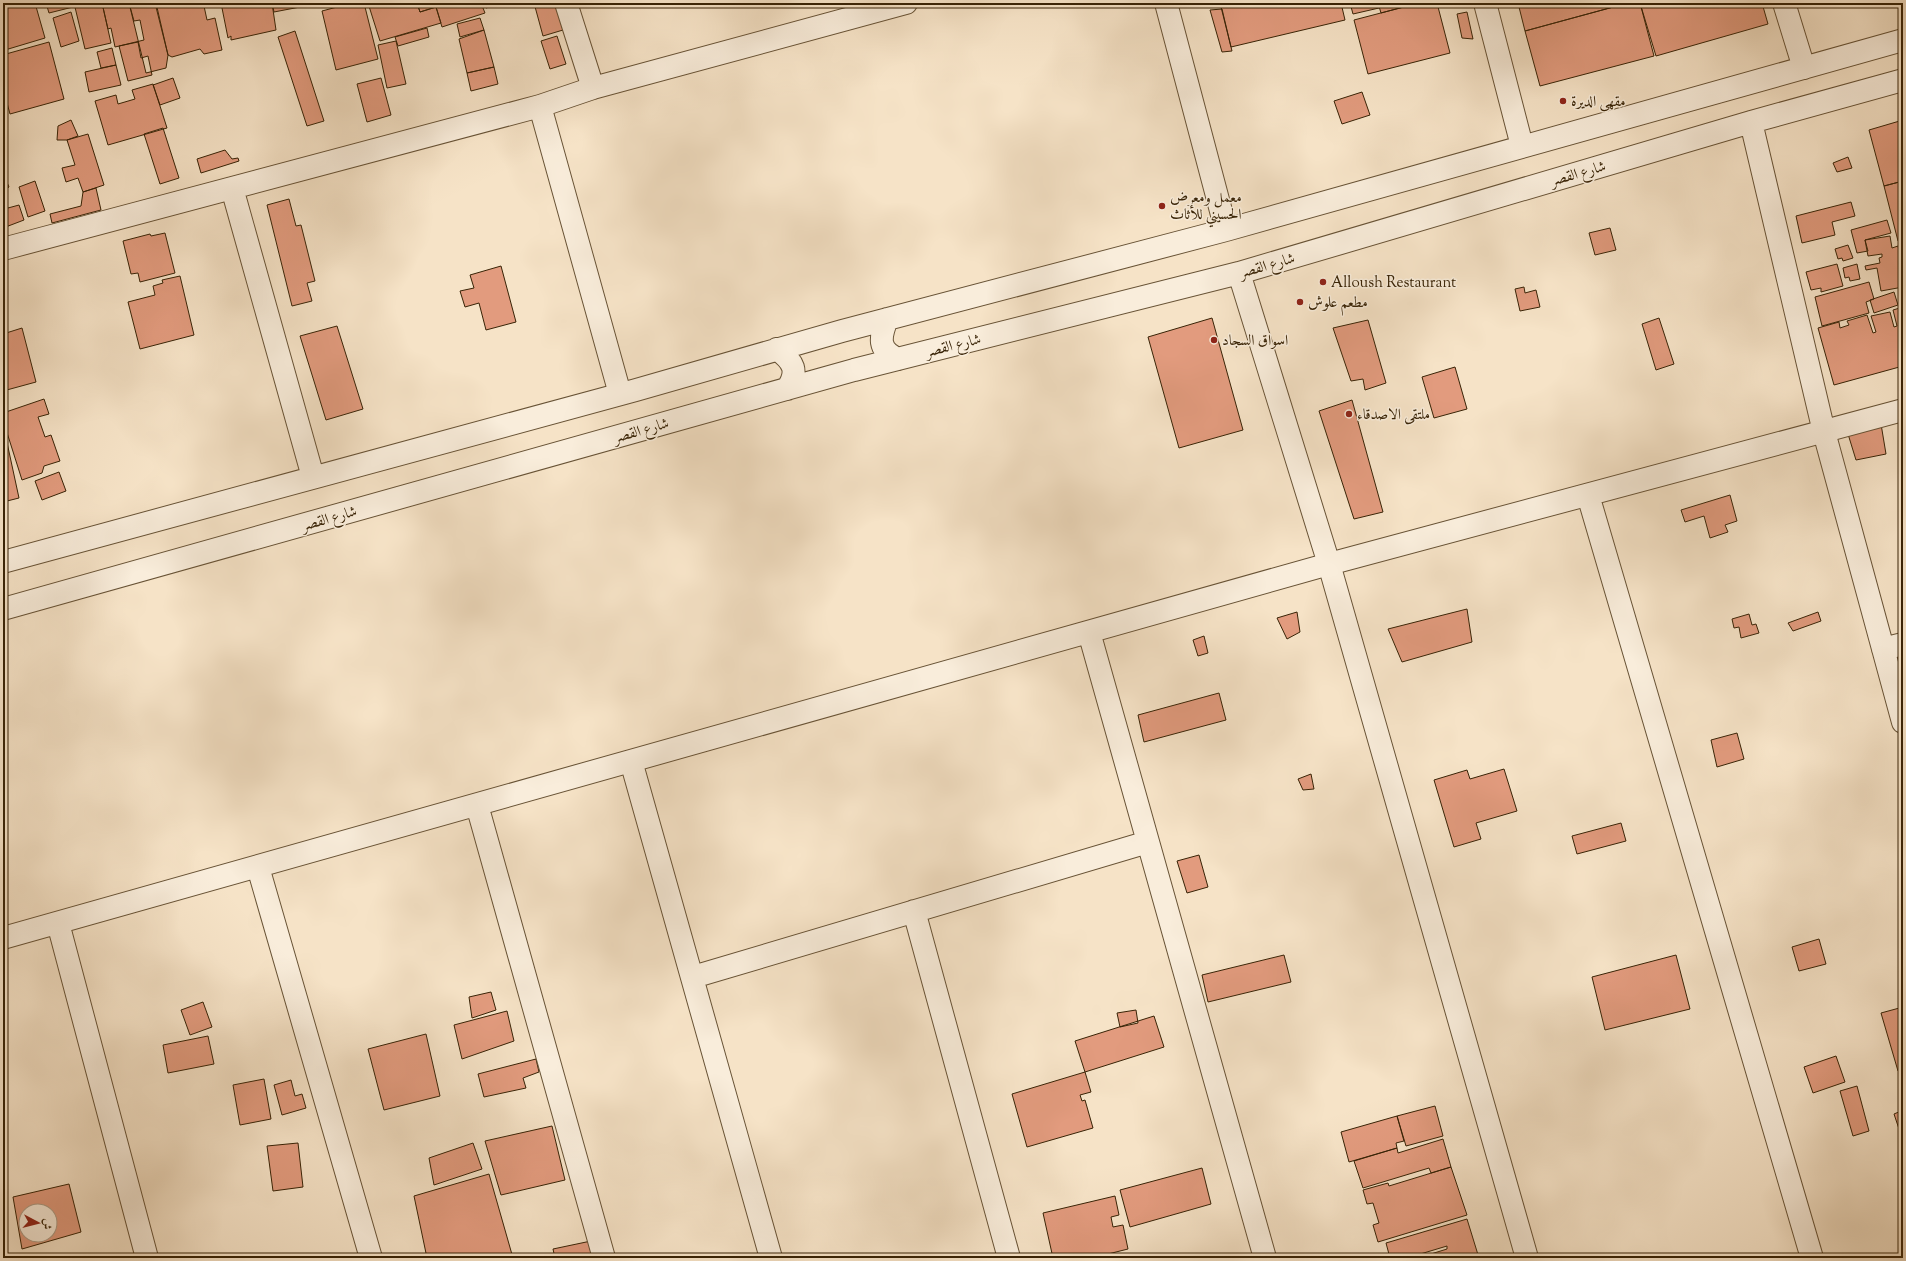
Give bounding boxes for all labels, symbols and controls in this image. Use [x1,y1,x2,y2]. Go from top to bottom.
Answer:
place label: مقهى الديرة [1571,92,1626,113]
marker: مقهى الديرة [1558,96,1568,106]
street label: شارع القصر [1546,157,1609,194]
place label: معمل ومعرض الحسيني للأثاث [1170,188,1242,228]
marker: معمل ومعرض الحسيني للأثاث [1157,201,1167,211]
street label: شارع القصر [1235,249,1298,286]
place label: Alloush Restaurant [1331,273,1456,294]
marker: Alloush Restaurant [1318,277,1328,287]
place label: مطعم علوش [1308,293,1368,316]
marker: مطعم علوش [1295,297,1305,307]
street label: شارع القصر [921,329,984,365]
place label: اسواق السجاد [1222,331,1288,352]
marker: اسواق السجاد [1209,335,1219,345]
place label: ملتقى الاصدقاء [1357,405,1430,426]
marker: ملتقى الاصدقاء [1344,409,1354,419]
street label: شارع القصر [609,414,672,451]
street label: شارع القصر [297,502,360,539]
north arrow [18,1203,58,1243]
text: ش [38,1218,56,1231]

